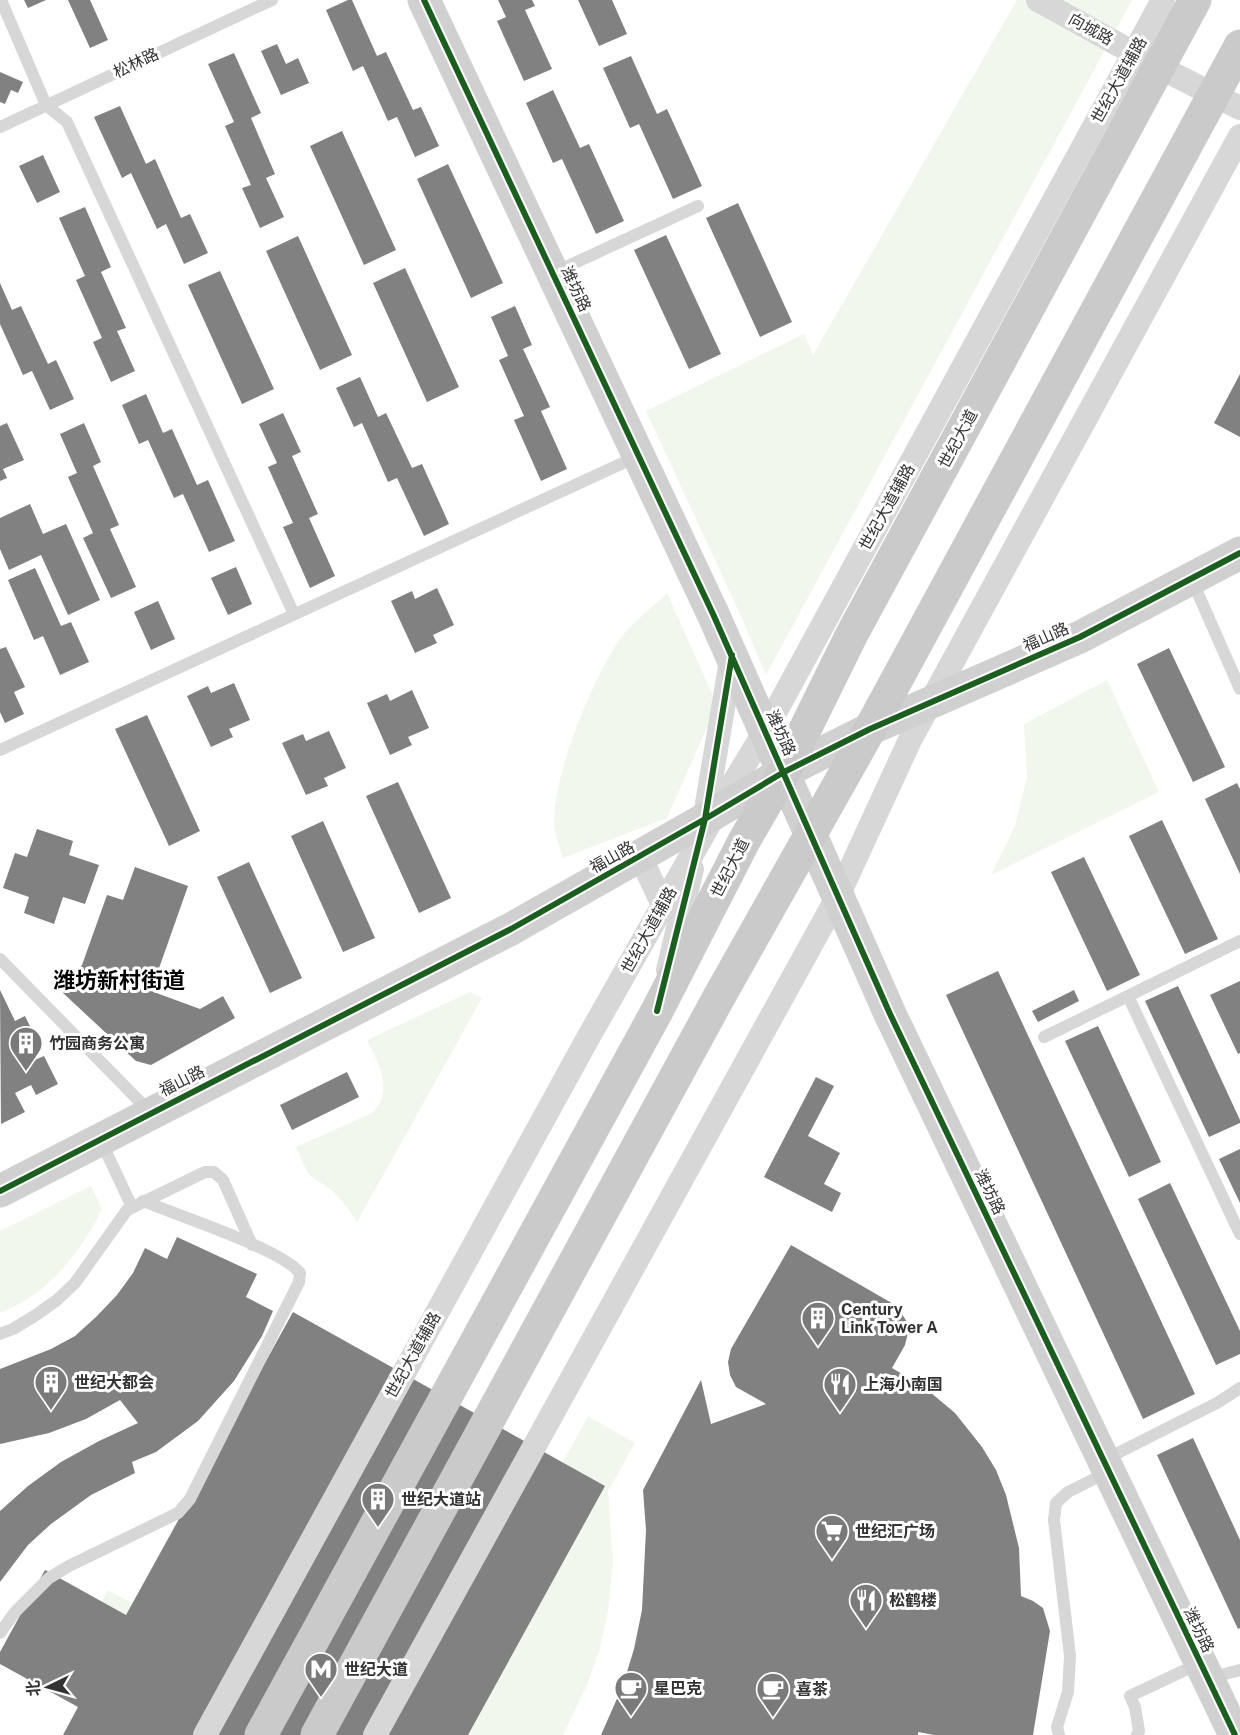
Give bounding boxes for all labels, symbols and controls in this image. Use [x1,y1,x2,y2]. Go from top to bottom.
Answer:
street label: 向城路 [1065,9,1117,49]
street label: 世纪大道辅路 [1087,33,1151,127]
street label: 松林路 [110,44,162,82]
street label: 潍坊路 [557,263,595,315]
street label: 世纪大道 [935,406,981,472]
street label: 世纪大道辅路 [855,460,919,554]
street label: 福山路 [1020,619,1072,655]
street label: 潍坊路 [763,707,799,759]
street label: 世纪大道 [707,835,753,901]
street label: 福山路 [586,837,638,877]
street label: 世纪大道辅路 [617,883,681,977]
district label: 潍坊新村街道 [53,967,185,993]
building icon: 竹园商务公寓 [8,1025,44,1072]
place label: 竹园商务公寓 [49,1034,145,1053]
street label: 福山路 [156,1062,208,1100]
street label: 潍坊路 [971,1166,1009,1218]
building icon: Century Link Tower A [800,1300,836,1347]
place label: Century Link Tower A [841,1300,938,1337]
street label: 世纪大道辅路 [381,1308,445,1402]
building icon: 世纪大都会 [33,1364,69,1411]
restaurant icon: 上海小南国 [822,1366,858,1413]
place label: 世纪大都会 [74,1373,154,1392]
place label: 上海小南国 [863,1375,943,1394]
building icon: 世纪大道站 [360,1481,396,1528]
place label: 世纪大道站 [401,1490,481,1509]
supermarket icon: 世纪汇广场 [814,1513,850,1560]
place label: 世纪汇广场 [855,1522,935,1541]
restaurant icon: 松鹤楼 [848,1582,884,1629]
place label: 松鹤楼 [889,1591,937,1610]
street label: 潍坊路 [1180,1604,1218,1656]
metro station icon: 世纪大道 [303,1651,339,1698]
north arrow [18,1657,78,1717]
place label: 世纪大道 [344,1660,408,1679]
cafe icon: 星巴克 [613,1670,649,1717]
cafe icon: 喜茶 [755,1671,791,1718]
text: 北 [23,1679,44,1697]
place label: 星巴克 [654,1679,702,1698]
place label: 喜茶 [796,1680,828,1699]

